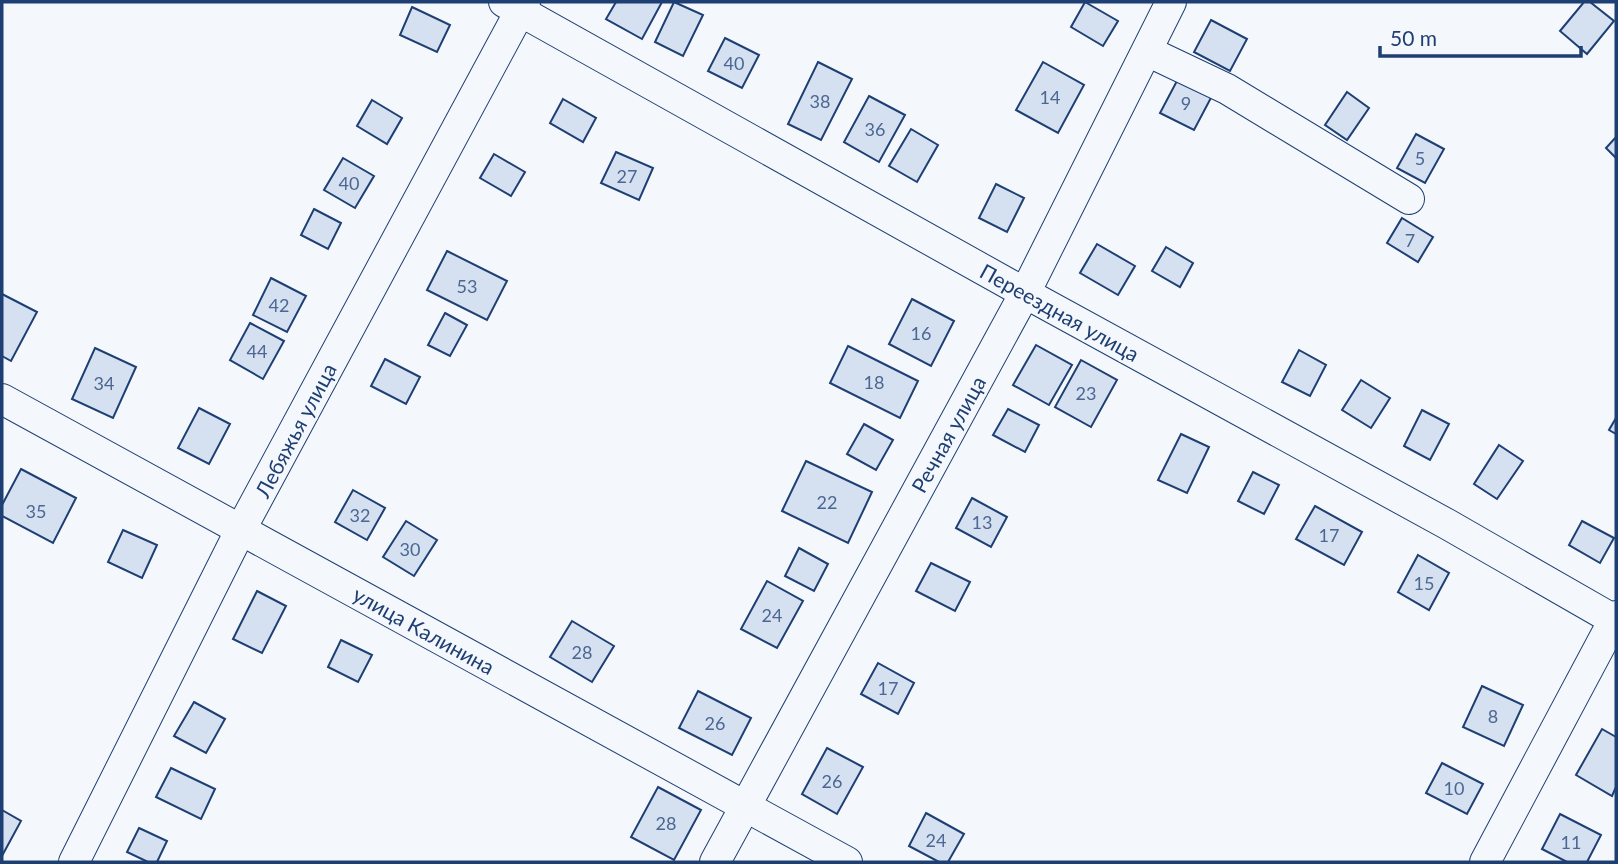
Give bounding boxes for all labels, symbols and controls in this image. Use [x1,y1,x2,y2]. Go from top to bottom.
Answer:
scale bar [1380,14,1581,58]
text: 50 m [1390,25,1437,50]
house number: 40 [724,52,744,74]
house number: 14 [1040,86,1060,108]
house number: 38 [810,90,830,112]
house number: 9 [1181,92,1191,114]
house number: 36 [865,118,885,140]
house number: 5 [1415,147,1425,169]
house number: 27 [617,165,637,187]
house number: 40 [339,172,359,194]
house number: 7 [1405,229,1415,251]
street label: Переездная улица [976,258,1144,366]
house number: 53 [457,275,477,297]
house number: 42 [269,294,289,316]
house number: 16 [911,322,931,344]
house number: 44 [247,340,267,362]
street label: Лебяжья улица [249,359,341,502]
house number: 18 [864,371,884,393]
street label: Речная улица [906,371,990,497]
house number: 34 [94,372,114,394]
house number: 23 [1076,382,1096,404]
house number: 22 [817,491,837,513]
house number: 35 [26,500,46,522]
house number: 32 [350,504,370,526]
house number: 13 [972,511,992,533]
house number: 17 [1319,524,1339,546]
house number: 30 [400,538,420,560]
house number: 15 [1414,572,1434,594]
street label: улица Калинина [349,581,499,679]
house number: 24 [762,604,782,626]
house number: 28 [572,641,592,663]
house number: 17 [878,677,898,699]
house number: 8 [1488,705,1498,727]
house number: 26 [705,712,725,734]
house number: 26 [822,770,842,792]
house number: 10 [1444,777,1464,799]
house number: 28 [656,812,676,834]
house number: 24 [926,829,946,851]
house number: 11 [1561,831,1581,853]

